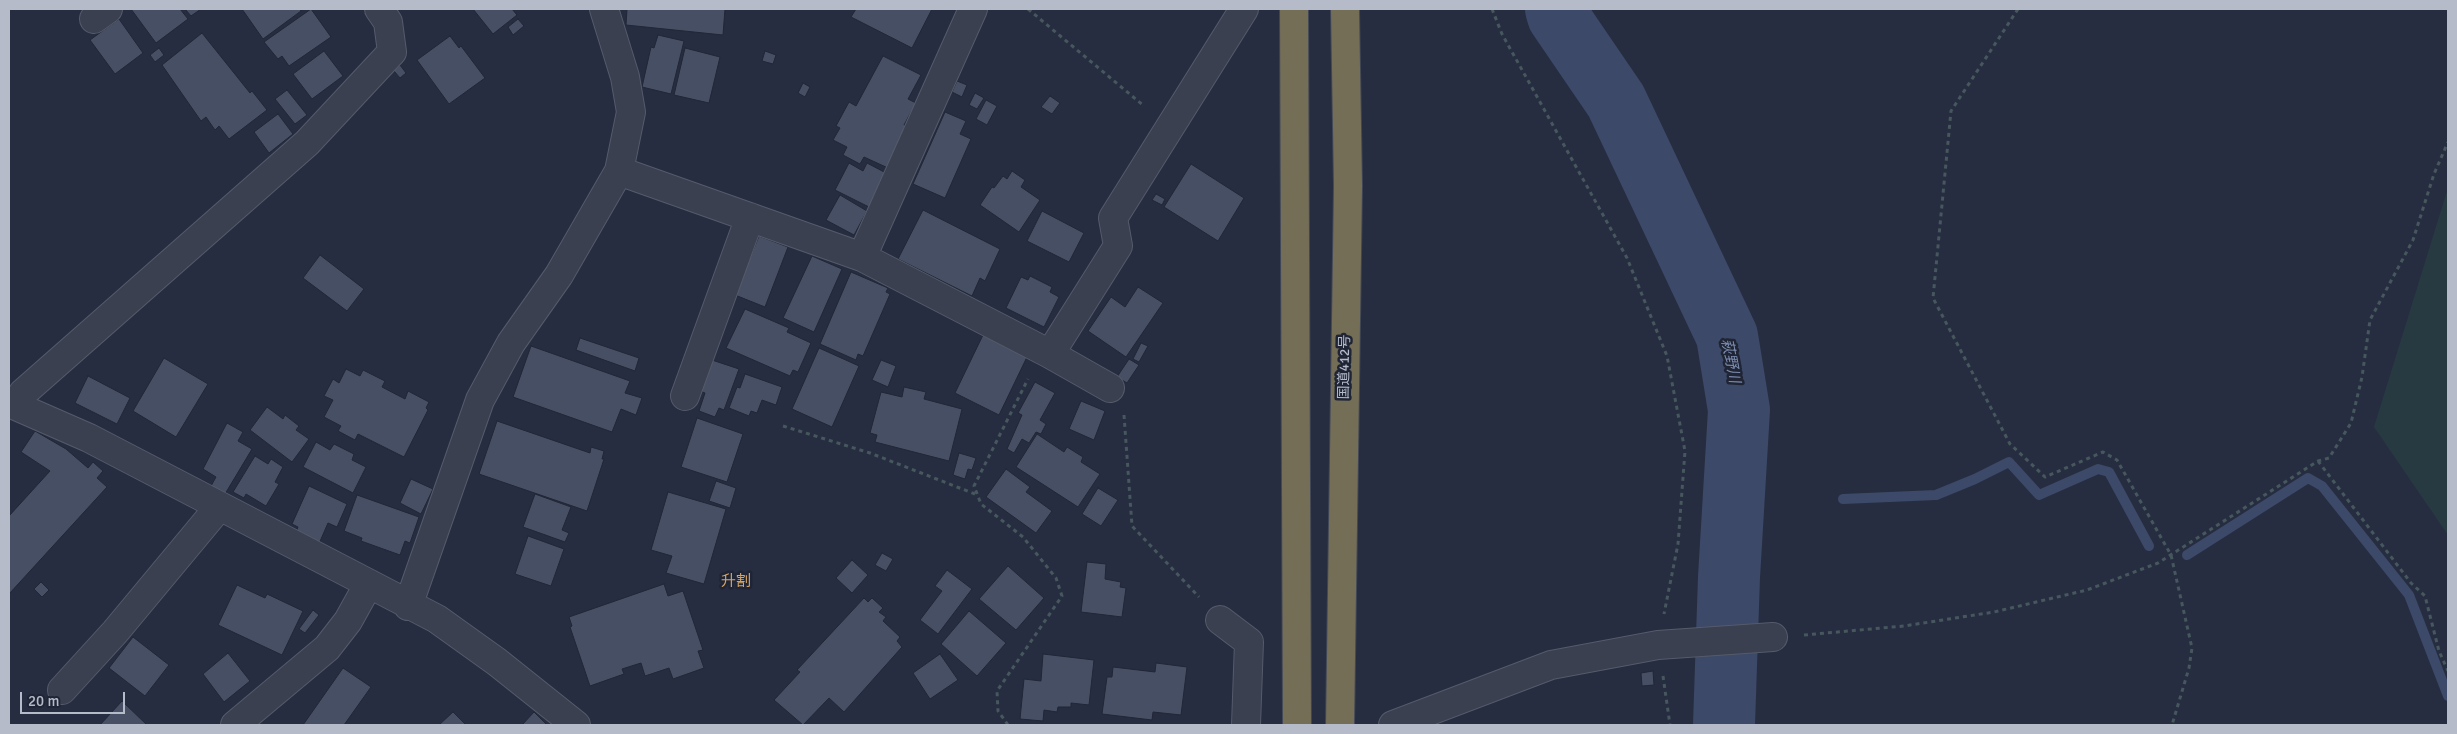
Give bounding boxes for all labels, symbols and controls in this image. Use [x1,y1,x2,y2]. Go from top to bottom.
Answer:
street label: 国道412号 [1336,335,1354,399]
water label: 萩野川 [1717,337,1743,385]
district label: 升割 [721,573,751,591]
scale bar [22,682,128,714]
text: 20 m [28,692,59,710]

